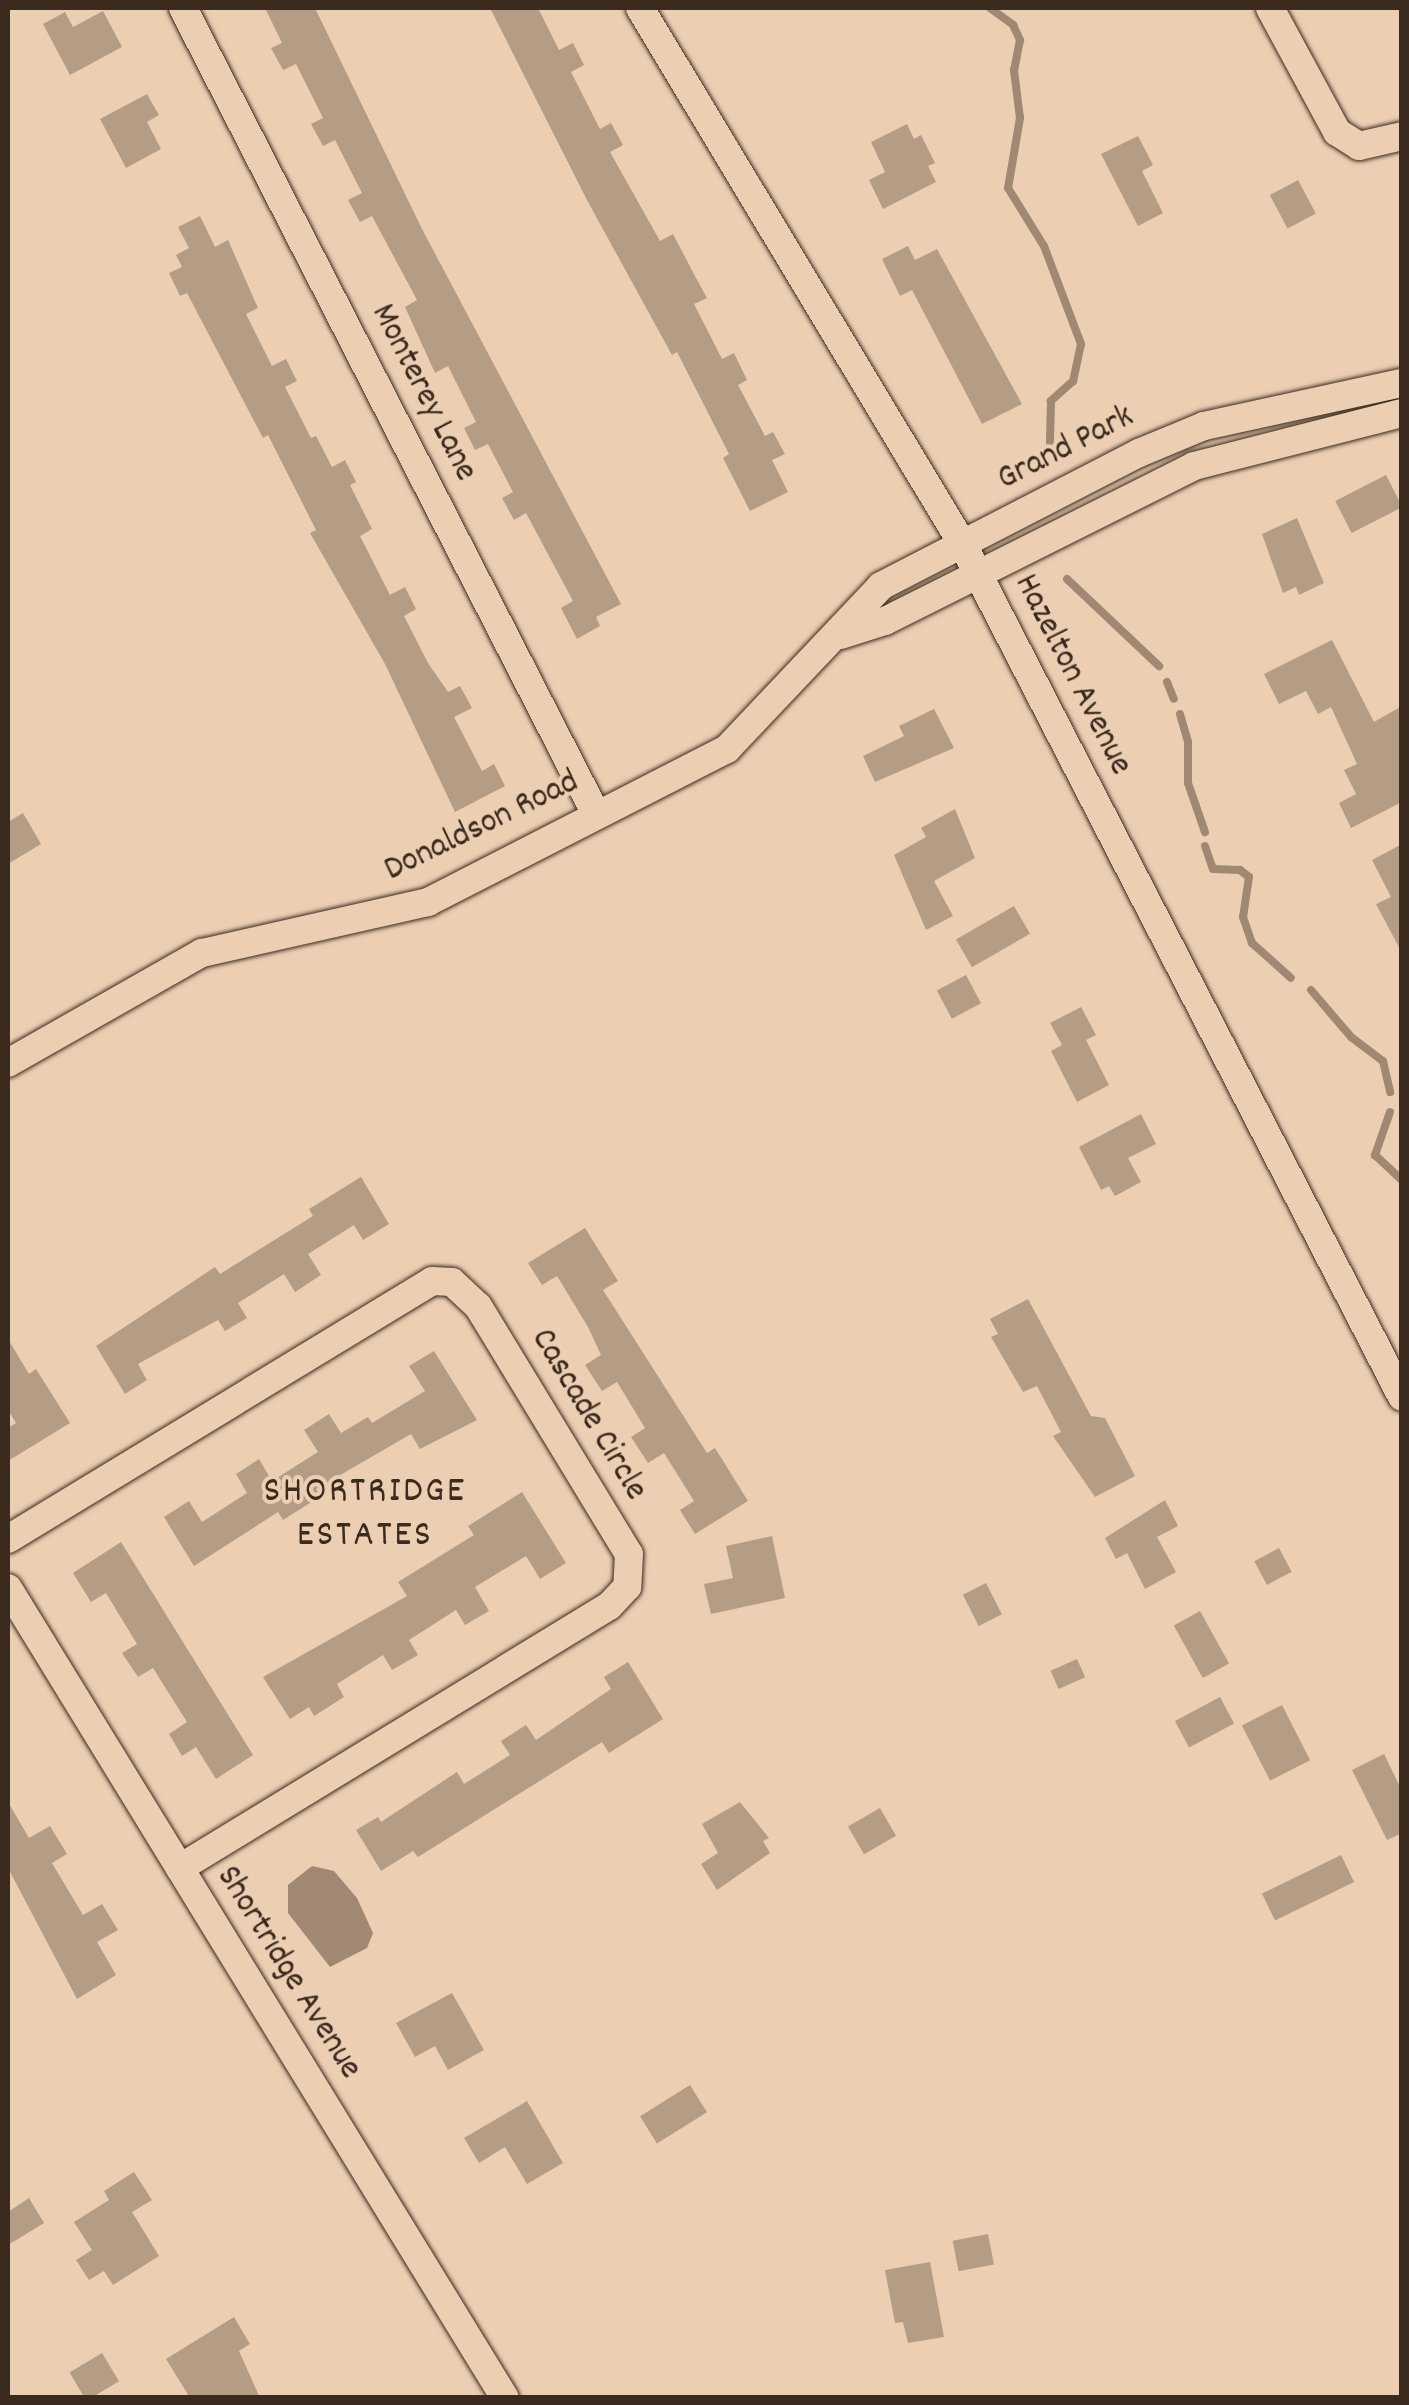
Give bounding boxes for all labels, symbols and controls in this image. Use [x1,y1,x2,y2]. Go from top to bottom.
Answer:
street label: Monterey Lane [360,297,486,489]
street label: Grand Park [991,397,1141,501]
street label: Hazelton Avenue [1003,568,1141,782]
street label: Donaldson Road [378,762,586,892]
street label: Cascade Circle [520,1321,656,1509]
district label: SHORTRIDGE ESTATES [263,1470,467,1560]
street label: Shortridge Avenue [206,1859,370,2087]

